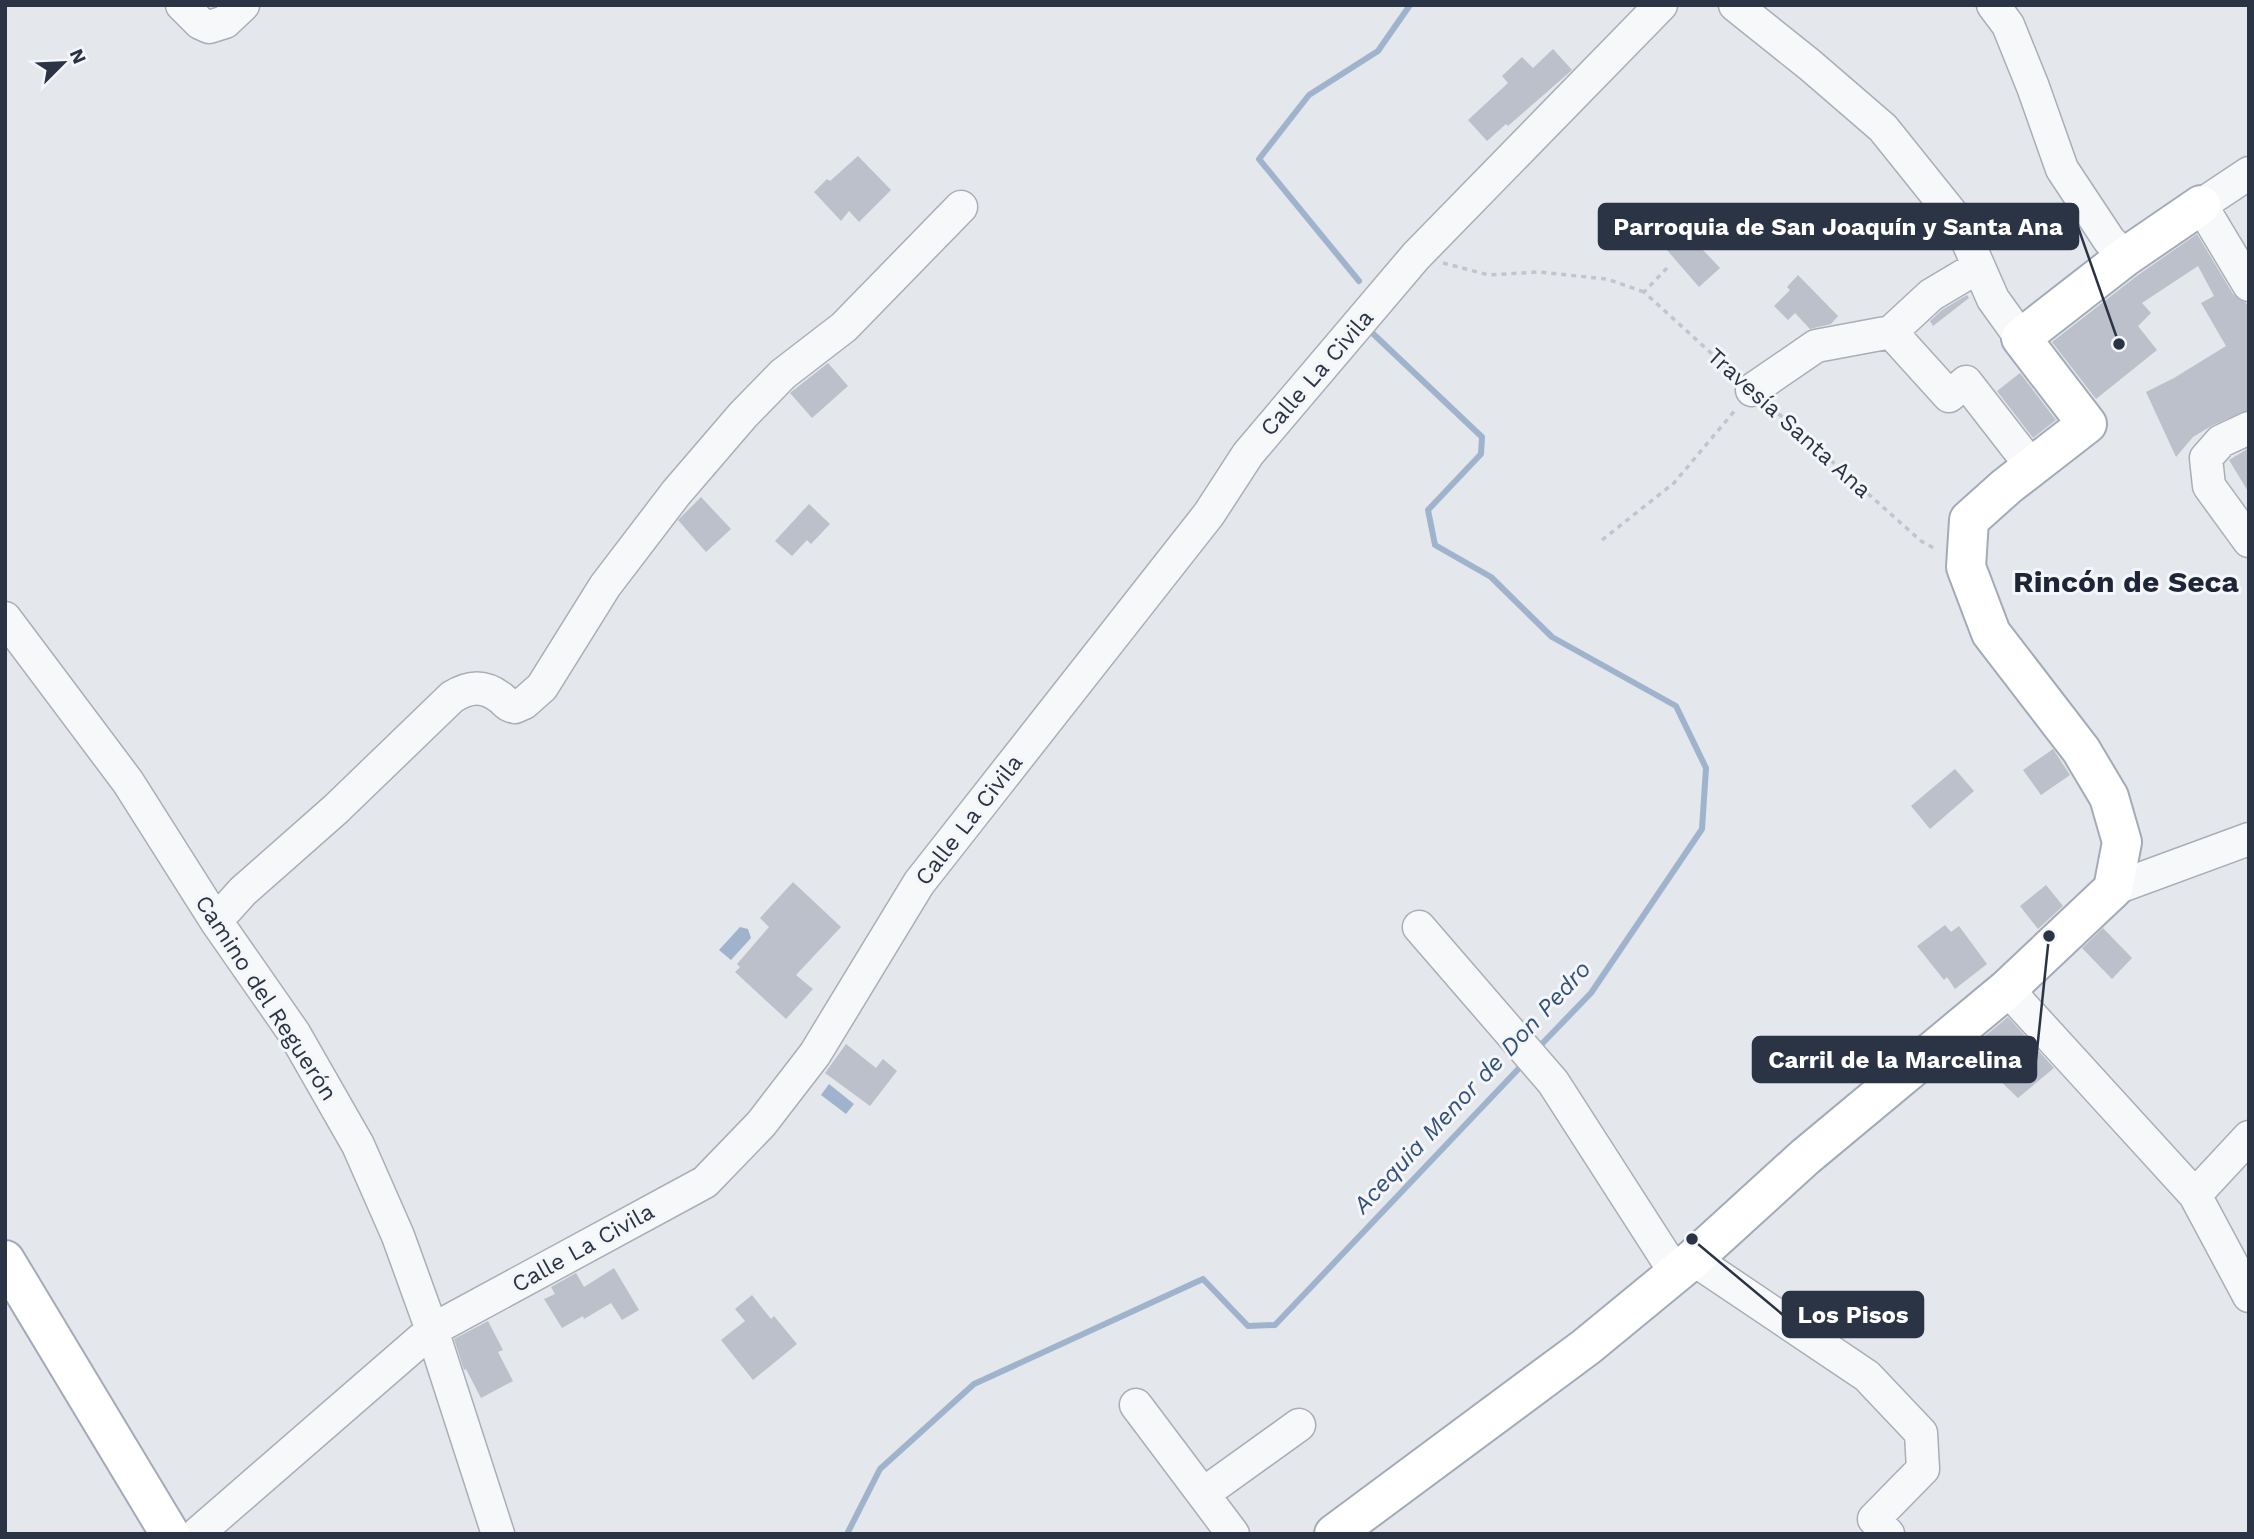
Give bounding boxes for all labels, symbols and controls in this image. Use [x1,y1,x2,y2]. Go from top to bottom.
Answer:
north arrow [28,28,98,98]
text: N [65,45,91,67]
callout: Parroquia de San Joaquín y Santa Ana [1599,204,2078,249]
text: Parroquia de San Joaquín y Santa Ana [1613,213,2063,241]
street label: Calle La Civila [1255,304,1379,442]
street label: Travesía Santa Ana [1702,342,1876,504]
district label: Rincón de Seca [2013,564,2240,599]
street label: Calle La Civila [910,749,1028,891]
street label: Camino del Reguerón [189,890,343,1106]
water label: Acequia Menor de Don Pedro [1347,955,1597,1220]
callout: Carril de la Marcelina [1753,1037,2036,1082]
text: Carril de la Marcelina [1768,1046,2022,1074]
street label: Calle La Civila [507,1198,659,1298]
callout: Los Pisos [1783,1292,1923,1337]
text: Los Pisos [1797,1301,1909,1329]

